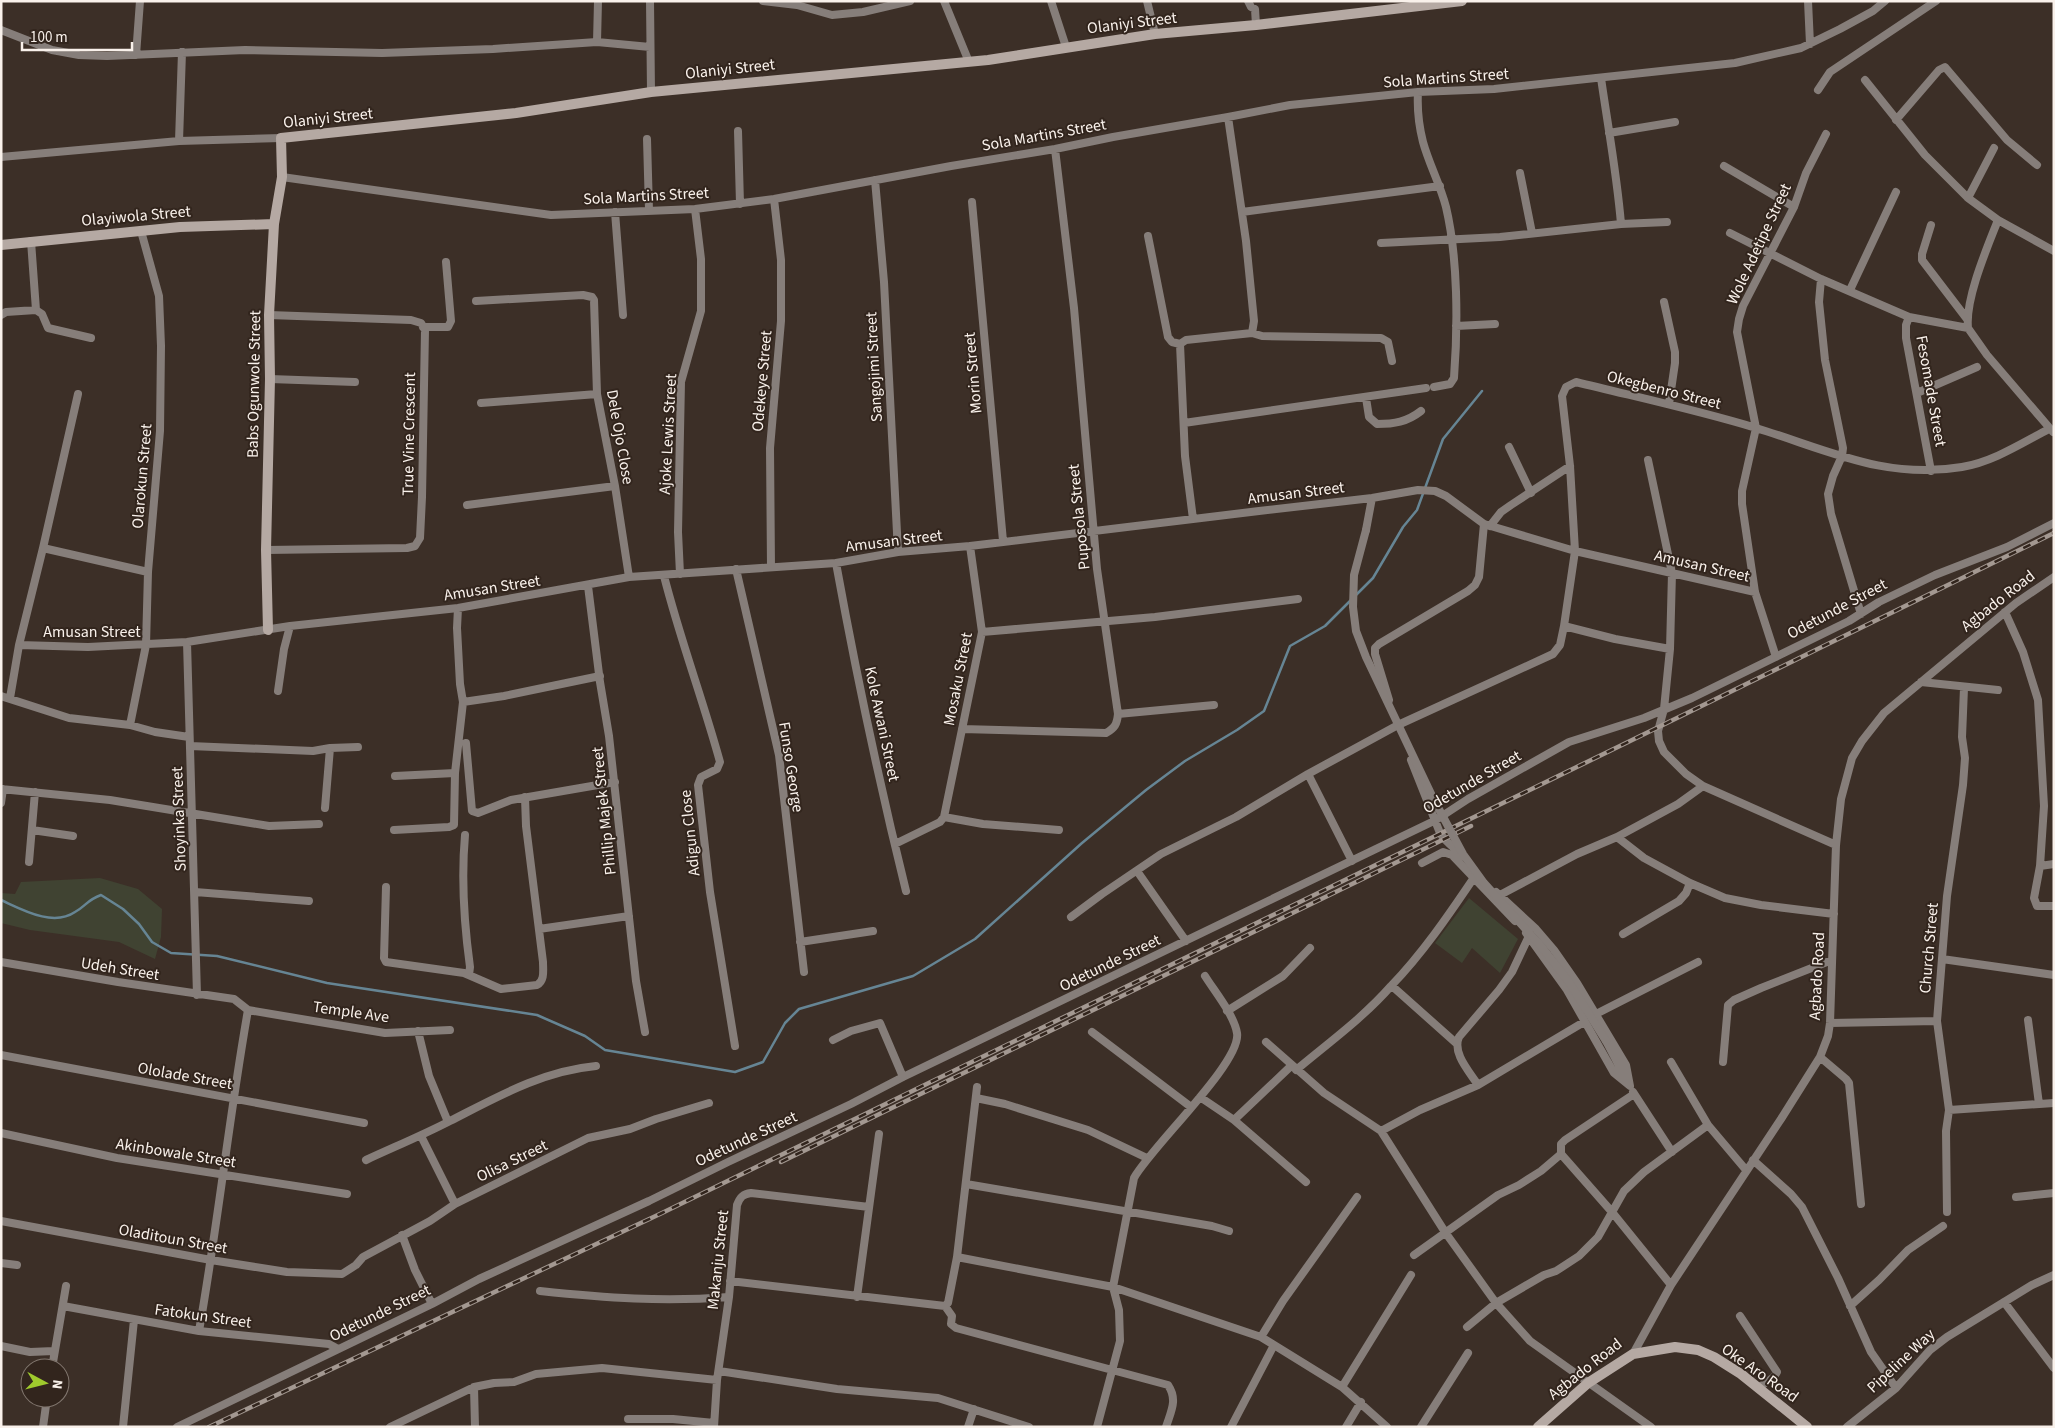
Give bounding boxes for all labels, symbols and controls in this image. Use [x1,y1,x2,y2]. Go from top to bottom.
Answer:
street label: Olaniyi Street [1086,7,1179,39]
scale bar [22,20,132,52]
text: 100 m [30,27,68,48]
street label: Olaniyi Street [684,53,777,85]
street label: Sola Martins Street [1382,63,1510,93]
street label: Olaniyi Street [282,102,375,134]
street label: Sola Martins Street [980,113,1108,157]
street label: Wole Adetipe Street [1721,179,1797,308]
street label: Sola Martins Street [583,182,710,210]
street label: Olayiwola Street [80,200,192,232]
street label: Babs Ogunwole Street [242,309,266,458]
street label: Sangojimi Street [860,311,888,423]
street label: Odekeye Street [747,329,777,433]
street label: Morin Street [958,331,988,415]
street label: Fesomade Street [1910,334,1952,449]
street label: Okegbenro Street [1605,365,1724,415]
street label: True Vine Crescent [397,371,421,496]
street label: Ajoke Lewis Street [654,372,682,495]
street label: Dele Ojo Close [601,388,639,486]
street label: Olarokun Street [126,422,158,529]
street label: Puposola Street [1062,463,1095,571]
street label: Amusan Street [1246,476,1346,510]
street label: Amusan Street [844,524,944,558]
street label: Amusan Street [1652,544,1753,588]
street label: Agbado Road [1956,565,2040,637]
street label: Amusan Street [442,569,542,606]
street label: Odetunde Street [1783,573,1891,645]
street label: Amusan Street [43,621,141,643]
street label: Mosaku Street [938,630,978,728]
street label: Kole Awani Street [859,664,905,784]
street label: Funso George [773,720,809,814]
street label: Phillip Majek Street [586,745,622,876]
street label: Odetunde Street [1419,745,1526,819]
street label: Shoyinka Street [166,765,192,872]
street label: Adigun Close [675,789,705,877]
street label: Church Street [1914,901,1944,994]
street label: Odetunde Street [1056,929,1165,997]
street label: Agbado Road [1804,931,1830,1021]
street label: Udeh Street [79,952,161,986]
street label: Temple Ave [311,996,391,1028]
street label: Ololade Street [136,1057,235,1095]
street label: Odetunde Street [691,1105,801,1172]
street label: Akinbowale Street [114,1133,238,1173]
street label: Olisa Street [473,1134,552,1188]
street label: Makanju Street [702,1208,734,1311]
street label: Oladitoun Street [117,1219,230,1260]
street label: Odetunde Street [326,1279,435,1347]
street label: Fatokun Street [153,1298,253,1334]
street label: Pipeline Way [1862,1323,1940,1398]
street label: Agbado Road [1543,1333,1627,1405]
street label: Oke Aro Road [1717,1338,1803,1408]
north arrow [20,1358,70,1408]
text: N [46,1379,67,1390]

